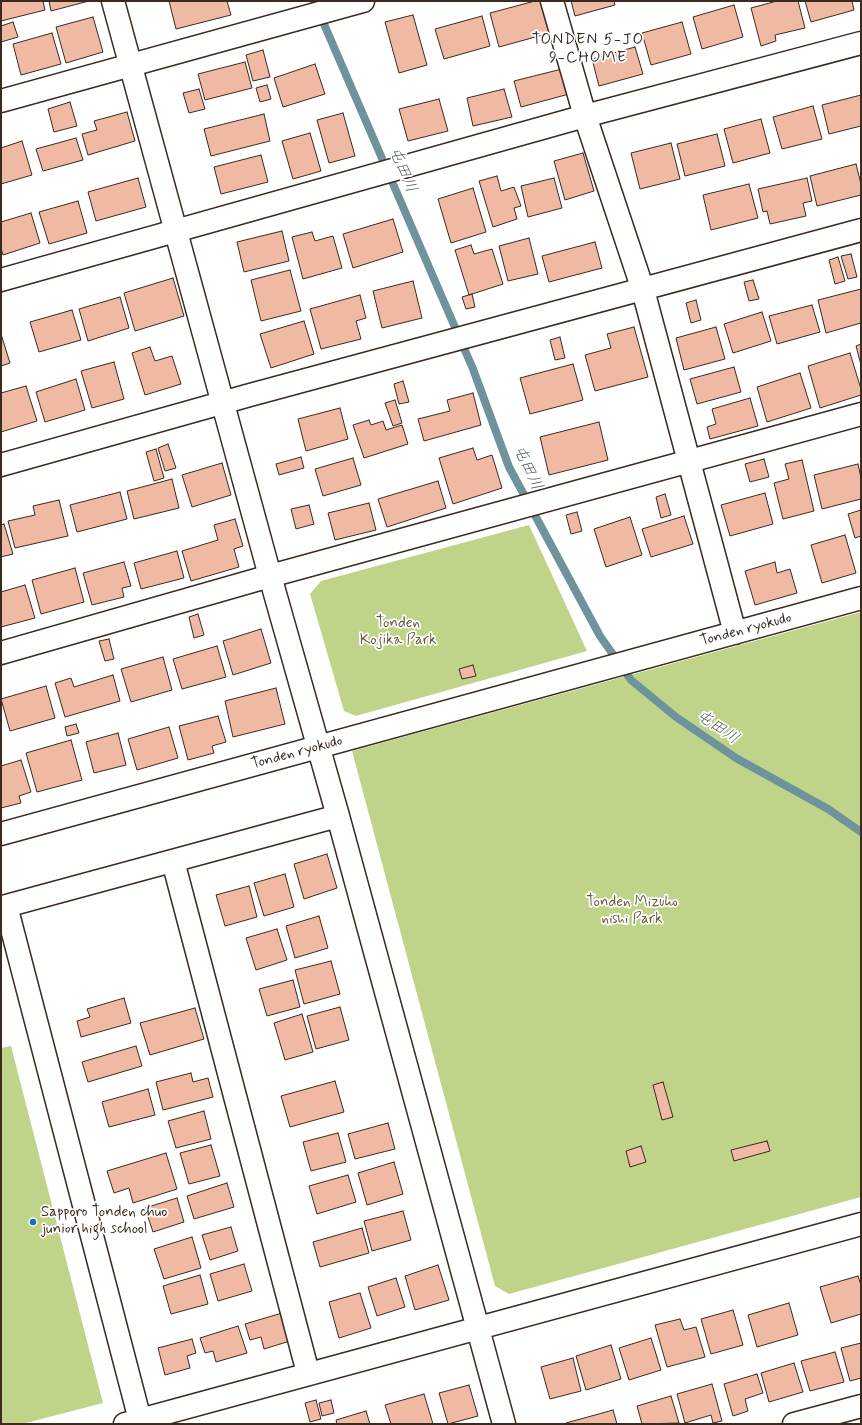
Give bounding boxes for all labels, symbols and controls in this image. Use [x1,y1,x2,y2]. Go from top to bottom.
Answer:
district label: TONDEN 5-JO 9-CHOME [530,31,646,69]
water label: 屯田川 [384,144,420,196]
water label: 屯田川 [508,442,546,494]
street label: Tonden ryokudo [698,609,794,651]
park label: Tonden Kojika Park [360,615,436,650]
water label: 屯田川 [692,707,742,749]
street label: Tonden ryokudo [249,732,345,774]
park label: Tonden Mizuho nishi Park [586,894,678,929]
place label: Sapporo Tonden chuo junior high school [41,1204,167,1239]
marker: Sapporo Tonden chuo junior high school [28,1217,38,1227]

